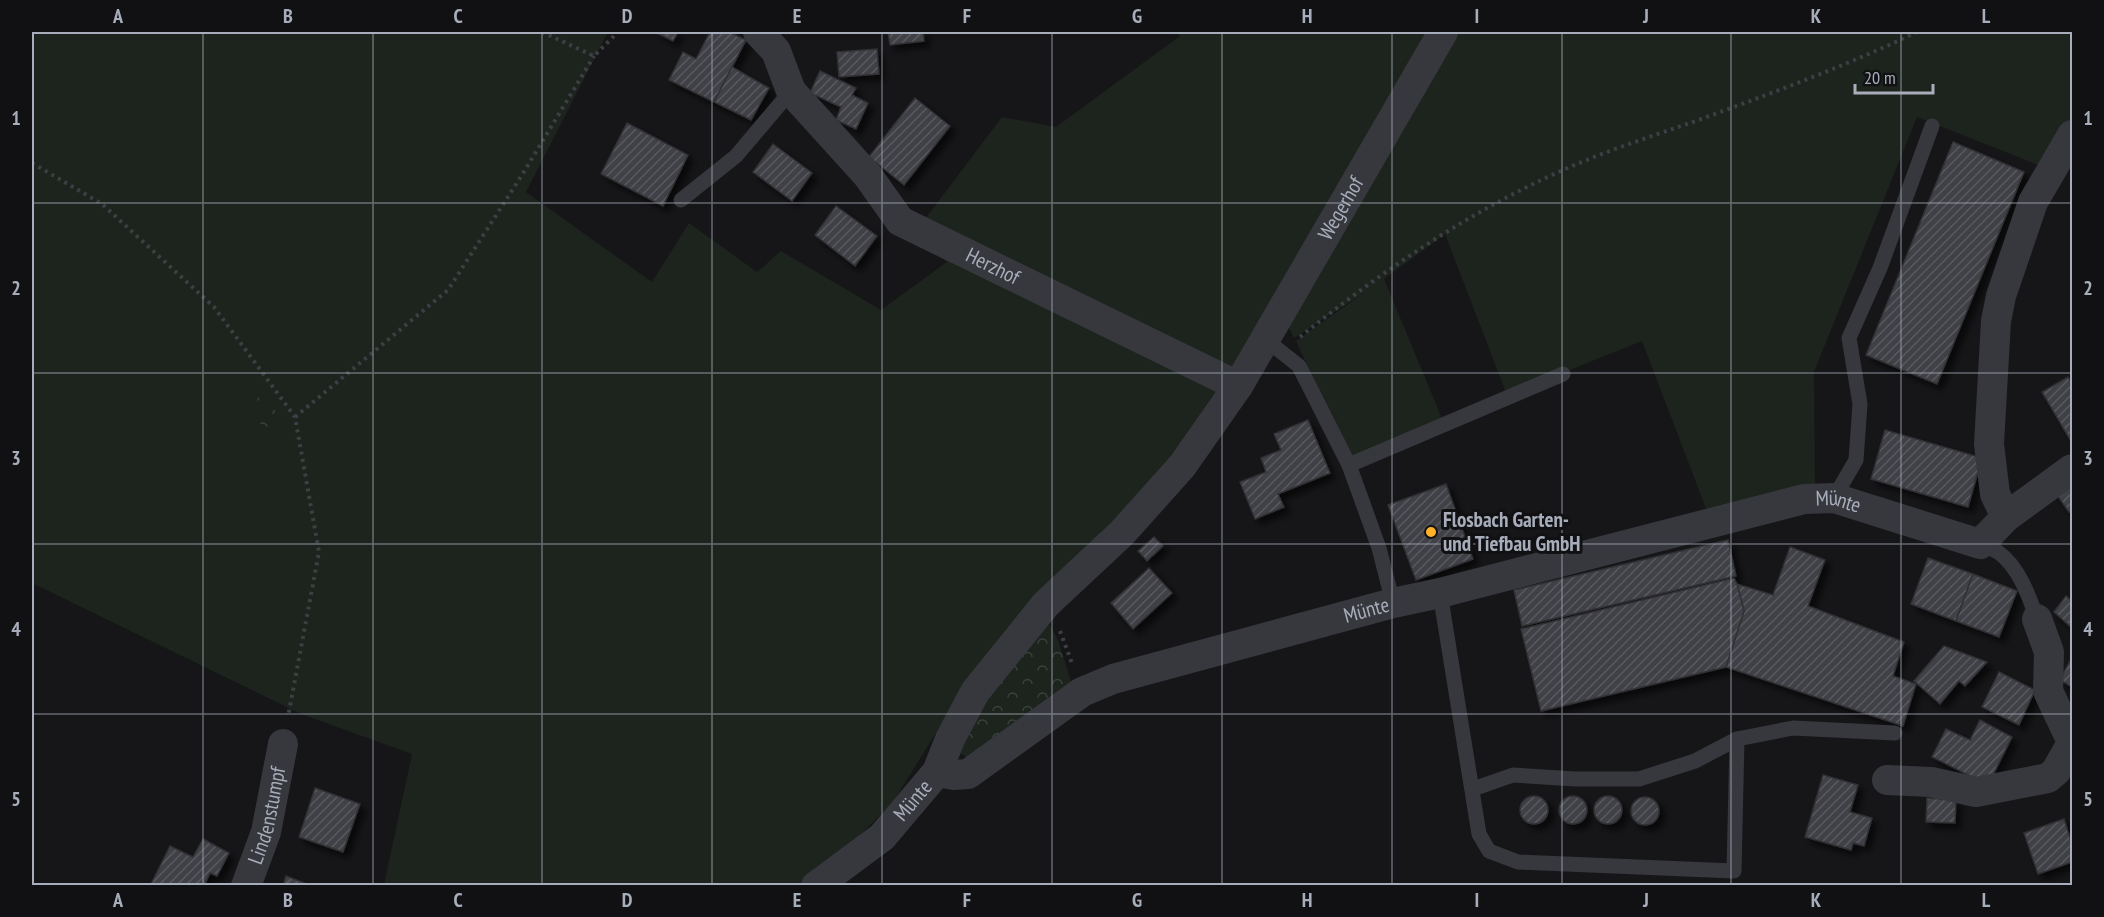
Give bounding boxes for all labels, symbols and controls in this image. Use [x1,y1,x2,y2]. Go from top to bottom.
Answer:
text: A [112,3,124,29]
text: B [283,3,293,29]
text: C [453,3,463,29]
text: D [622,3,633,29]
text: E [793,3,801,29]
text: F [963,3,971,29]
text: G [1132,3,1142,29]
text: H [1302,3,1312,29]
text: I [1475,3,1479,29]
text: J [1642,3,1649,29]
text: K [1811,3,1822,29]
text: L [1982,3,1991,29]
scale bar [1855,57,1933,95]
text: 20 m [1864,66,1896,89]
text: 1 [11,105,21,131]
text: 1 [2083,105,2093,131]
street label: Wegerhof [1311,171,1370,245]
street label: Herzhof [962,241,1025,291]
text: 2 [11,275,21,301]
text: 2 [2083,275,2093,301]
text: 3 [11,445,21,471]
text: 3 [2083,445,2093,471]
street label: Münte [1815,484,1864,519]
place label: Flosbach Garten- und Tiefbau GmbH [1443,506,1580,557]
marker: Flosbach Garten- und Tiefbau GmbH [1424,525,1438,539]
street label: Münte [1341,591,1392,629]
text: 4 [11,616,21,642]
text: 4 [2083,616,2093,642]
street label: Lindenstumpf [241,764,291,868]
street label: Münte [887,774,938,826]
text: 5 [11,786,21,812]
text: 5 [2083,786,2093,812]
text: A [112,887,124,913]
text: B [283,887,293,913]
text: C [453,887,463,913]
text: D [622,887,633,913]
text: E [793,887,801,913]
text: F [963,887,971,913]
text: G [1132,887,1142,913]
text: H [1302,887,1312,913]
text: I [1475,887,1479,913]
text: J [1642,887,1649,913]
text: K [1811,887,1822,913]
text: L [1982,887,1991,913]

